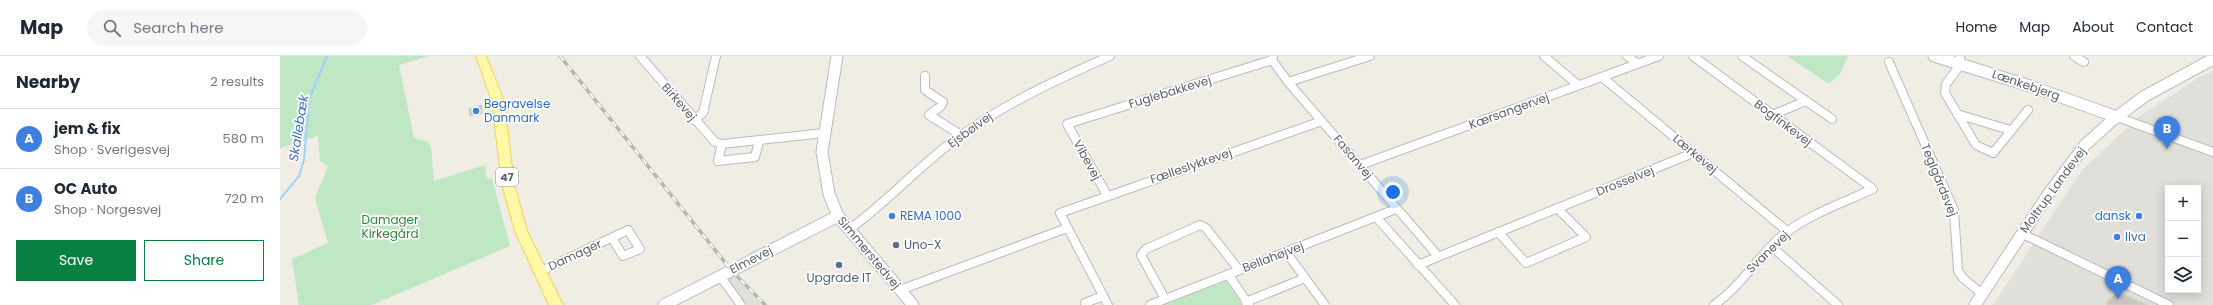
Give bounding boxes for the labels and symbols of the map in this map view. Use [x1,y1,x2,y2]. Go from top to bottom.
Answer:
street label: Lænkebjerg [1990,65,2062,104]
street label: Fuglebakkevej [1127,71,1213,112]
street label: Birkevej [658,79,701,124]
street label: Kærsangervej [1466,88,1551,133]
water label: Skallebæk [284,92,313,163]
place label: Begravelse Danmark [484,95,550,126]
street label: Bogfinkevej [1751,95,1816,150]
marker: Begravelse Danmark [471,106,481,116]
street label: Ejsbølvej [944,108,995,152]
pin: B [2154,116,2180,149]
street label: Lærkevej [1669,130,1721,177]
street label: Fasanvej [1330,131,1377,183]
street label: Vibevej [1069,136,1105,183]
street label: Teglgårdsvej [1917,141,1962,219]
street label: Moltrup Landevej [2016,143,2090,236]
street label: Fælleslykkevej [1148,144,1234,187]
street label: Drosselvej [1593,161,1656,200]
road number: 47 [496,168,518,186]
your location [1383,182,1403,202]
place label: REMA 1000 [900,207,962,224]
place label: dansk [2095,207,2132,224]
park label: Damager Kirkegård [361,211,419,242]
marker: REMA 1000 [887,211,897,221]
marker: dansk [2134,211,2144,221]
street label: Simmerstedvej [834,213,905,293]
street label: Svanevej [1742,227,1793,277]
place label: Ilva [2125,228,2146,245]
marker: Ilva [2112,232,2122,242]
street label: Damager [545,235,605,274]
place label: Uno-X [904,236,942,253]
street label: Bellahøjvej [1240,237,1306,276]
marker: Uno-X [891,240,901,250]
street label: Elmevej [726,242,775,278]
marker: Upgrade IT [834,260,844,270]
pin: A [2105,266,2131,299]
place label: Upgrade IT [806,269,872,286]

